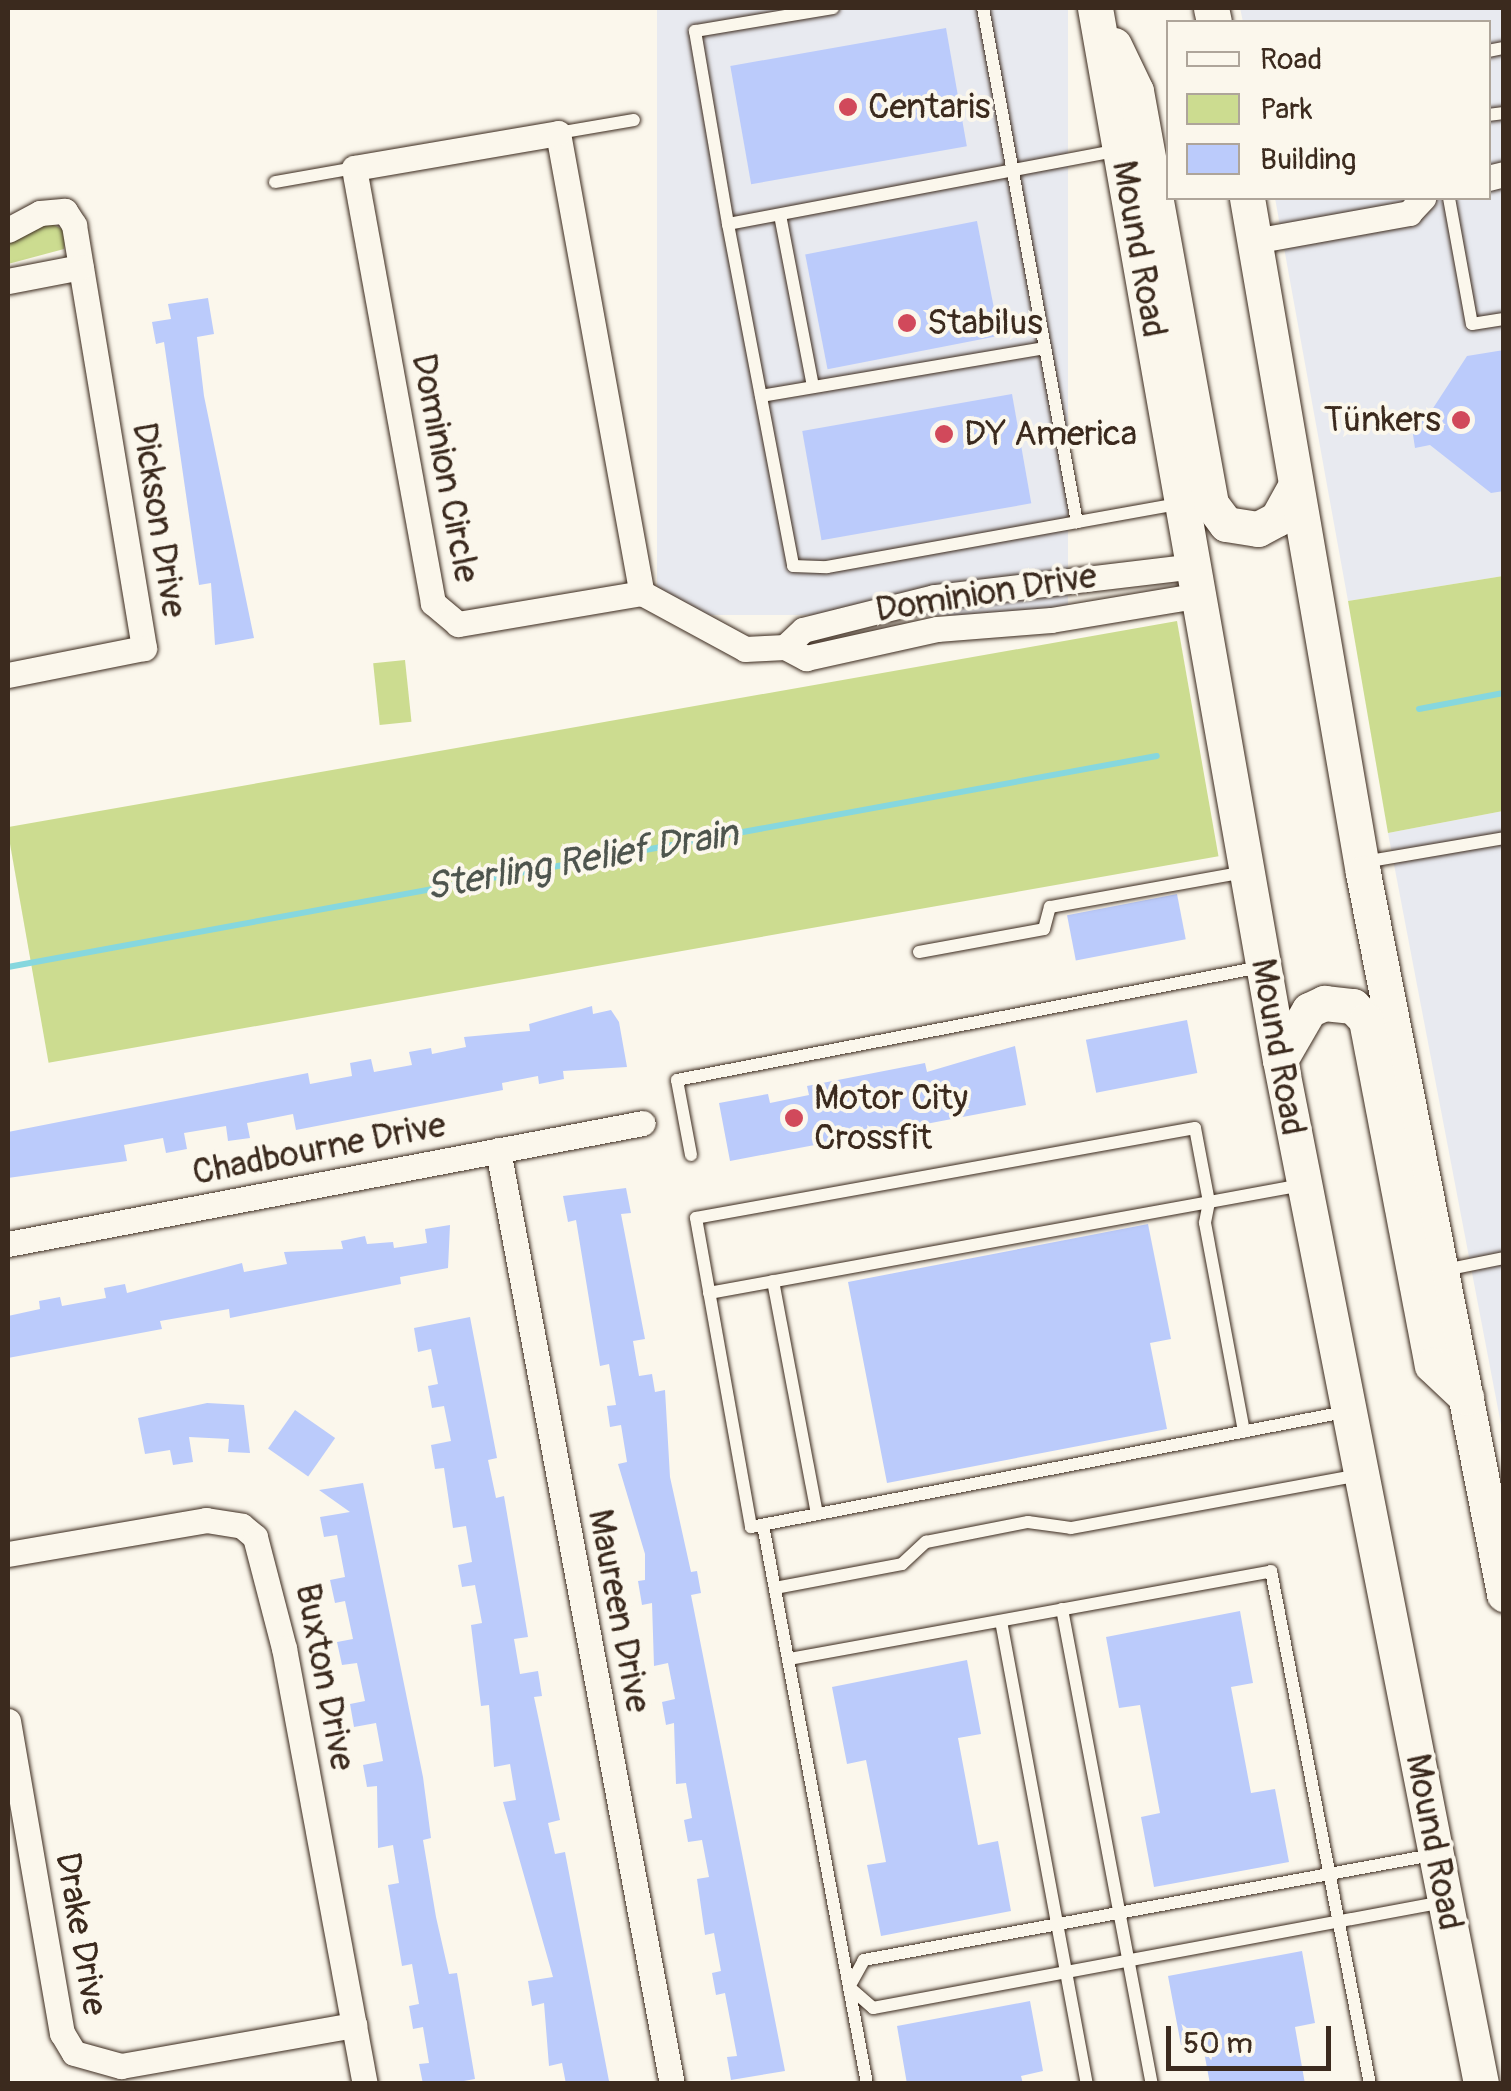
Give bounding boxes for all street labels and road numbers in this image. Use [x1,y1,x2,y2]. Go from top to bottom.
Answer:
street label: Mound Road [1103,157,1175,341]
street label: Dominion Circle [402,350,488,586]
street label: Dickson Drive [123,420,195,620]
street label: Dominion Drive [872,555,1100,631]
street label: Mound Road [1242,955,1314,1139]
street label: Chadbourne Drive [189,1104,449,1194]
street label: Maureen Drive [579,1506,659,1716]
street label: Buxton Drive [286,1580,364,1774]
street label: Mound Road [1396,1750,1472,1934]
street label: Drake Drive [46,1849,116,2019]

